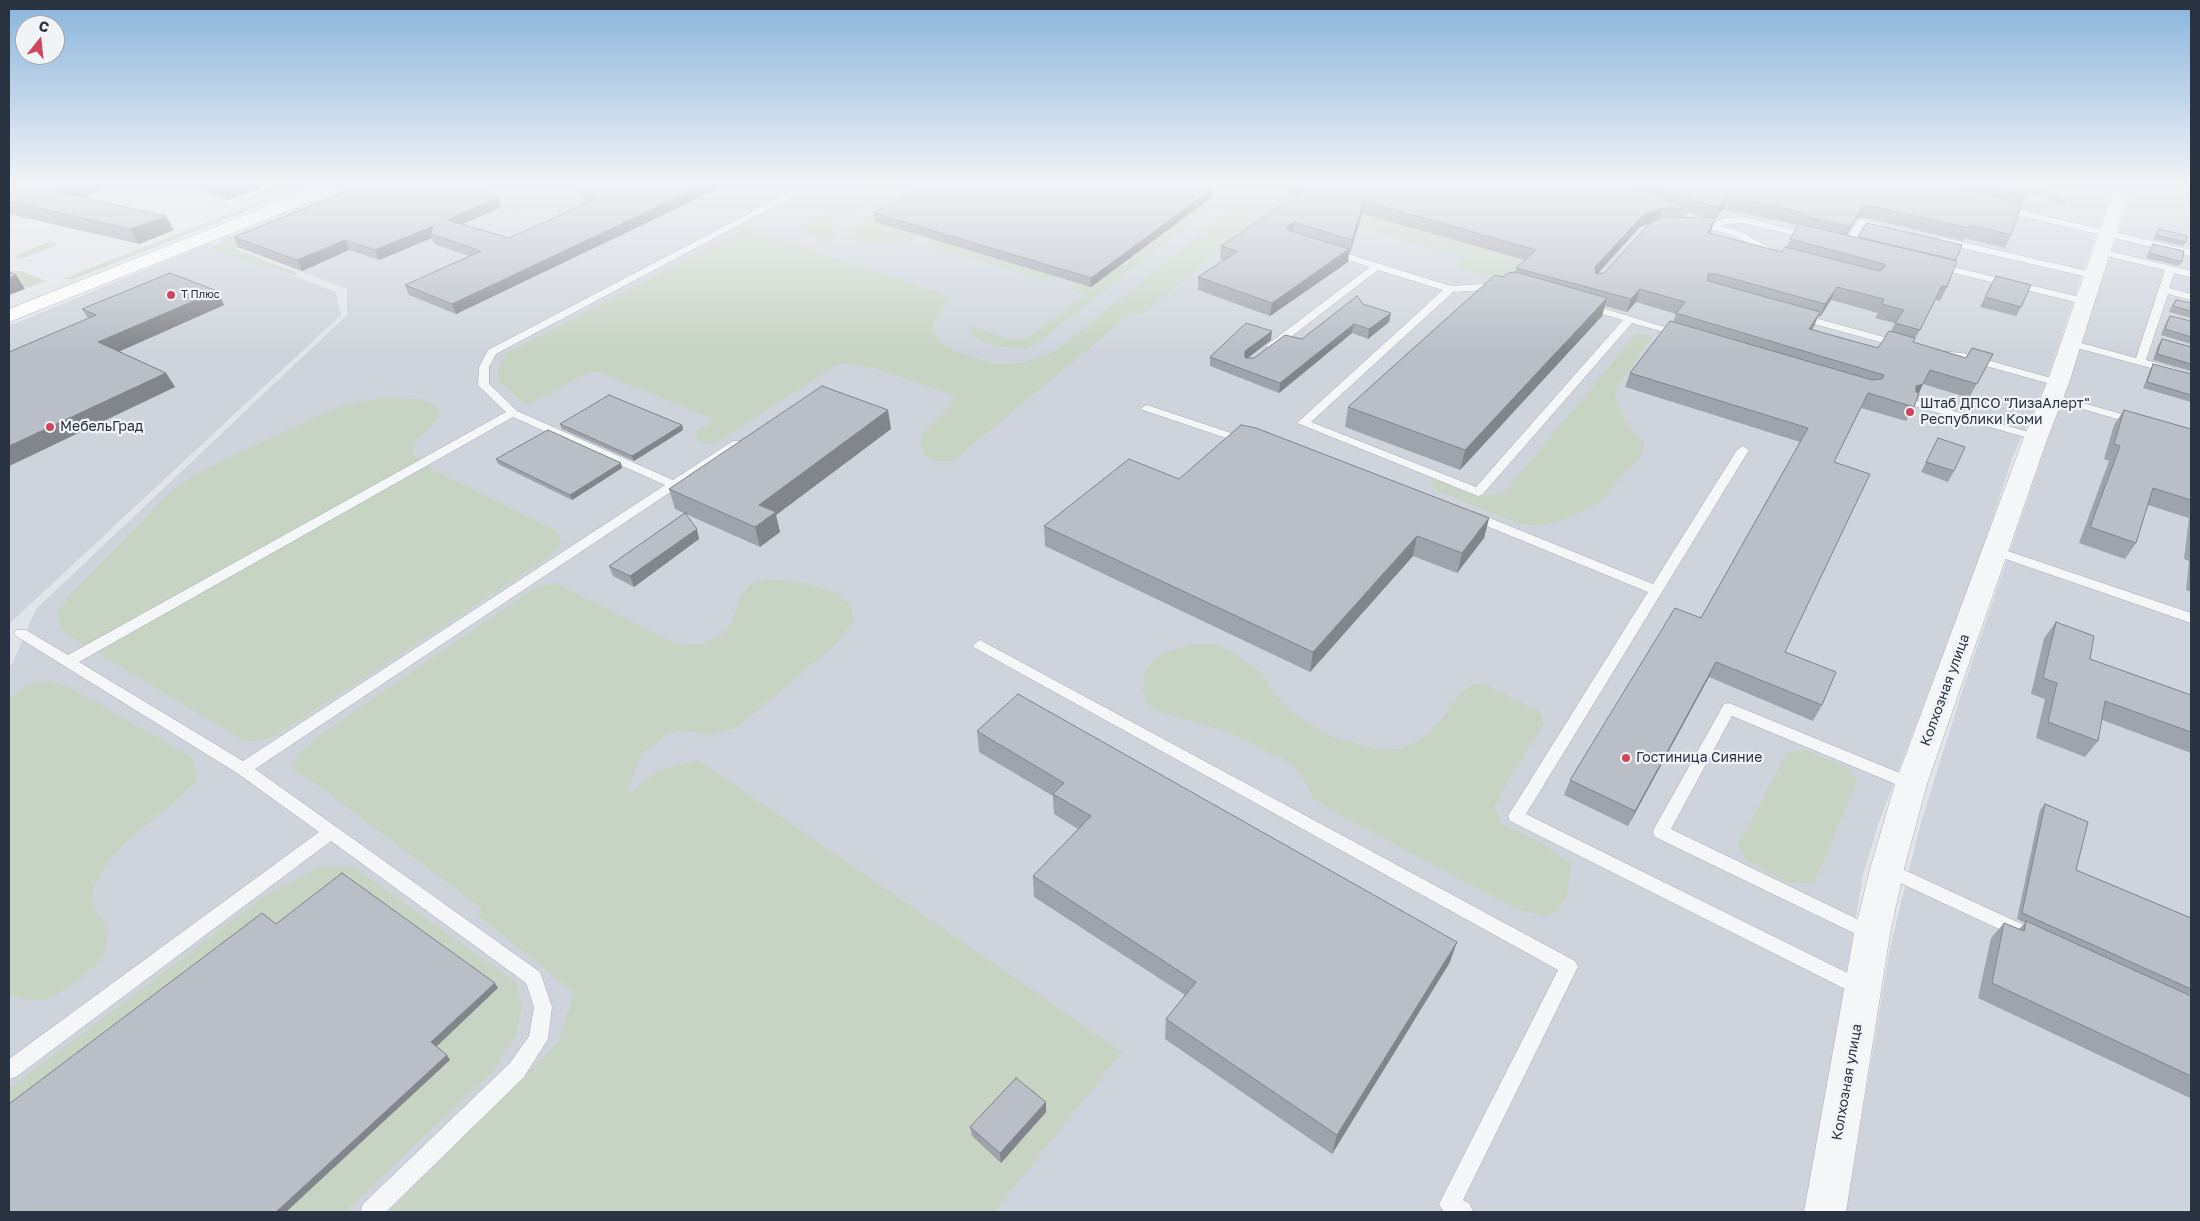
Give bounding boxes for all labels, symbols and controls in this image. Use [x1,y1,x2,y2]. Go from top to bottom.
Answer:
north arrow [15,15,65,65]
text: С [37,17,51,36]
place label: Т Плюс [181,288,220,302]
marker: Т Плюс [165,289,177,301]
place label: Штаб ДПСО "ЛизаАлерт" Республики Коми [1920,396,2090,428]
marker: Штаб ДПСО "ЛизаАлерт" Республики Коми [1904,406,1916,418]
place label: МебельГрад [60,419,143,435]
marker: МебельГрад [44,421,56,433]
street label: Колхозная улица [1917,632,1973,748]
place label: Гостиница Сияние [1636,750,1762,766]
marker: Гостиница Сияние [1620,752,1632,764]
street label: Колхозная улица [1828,1022,1866,1142]

